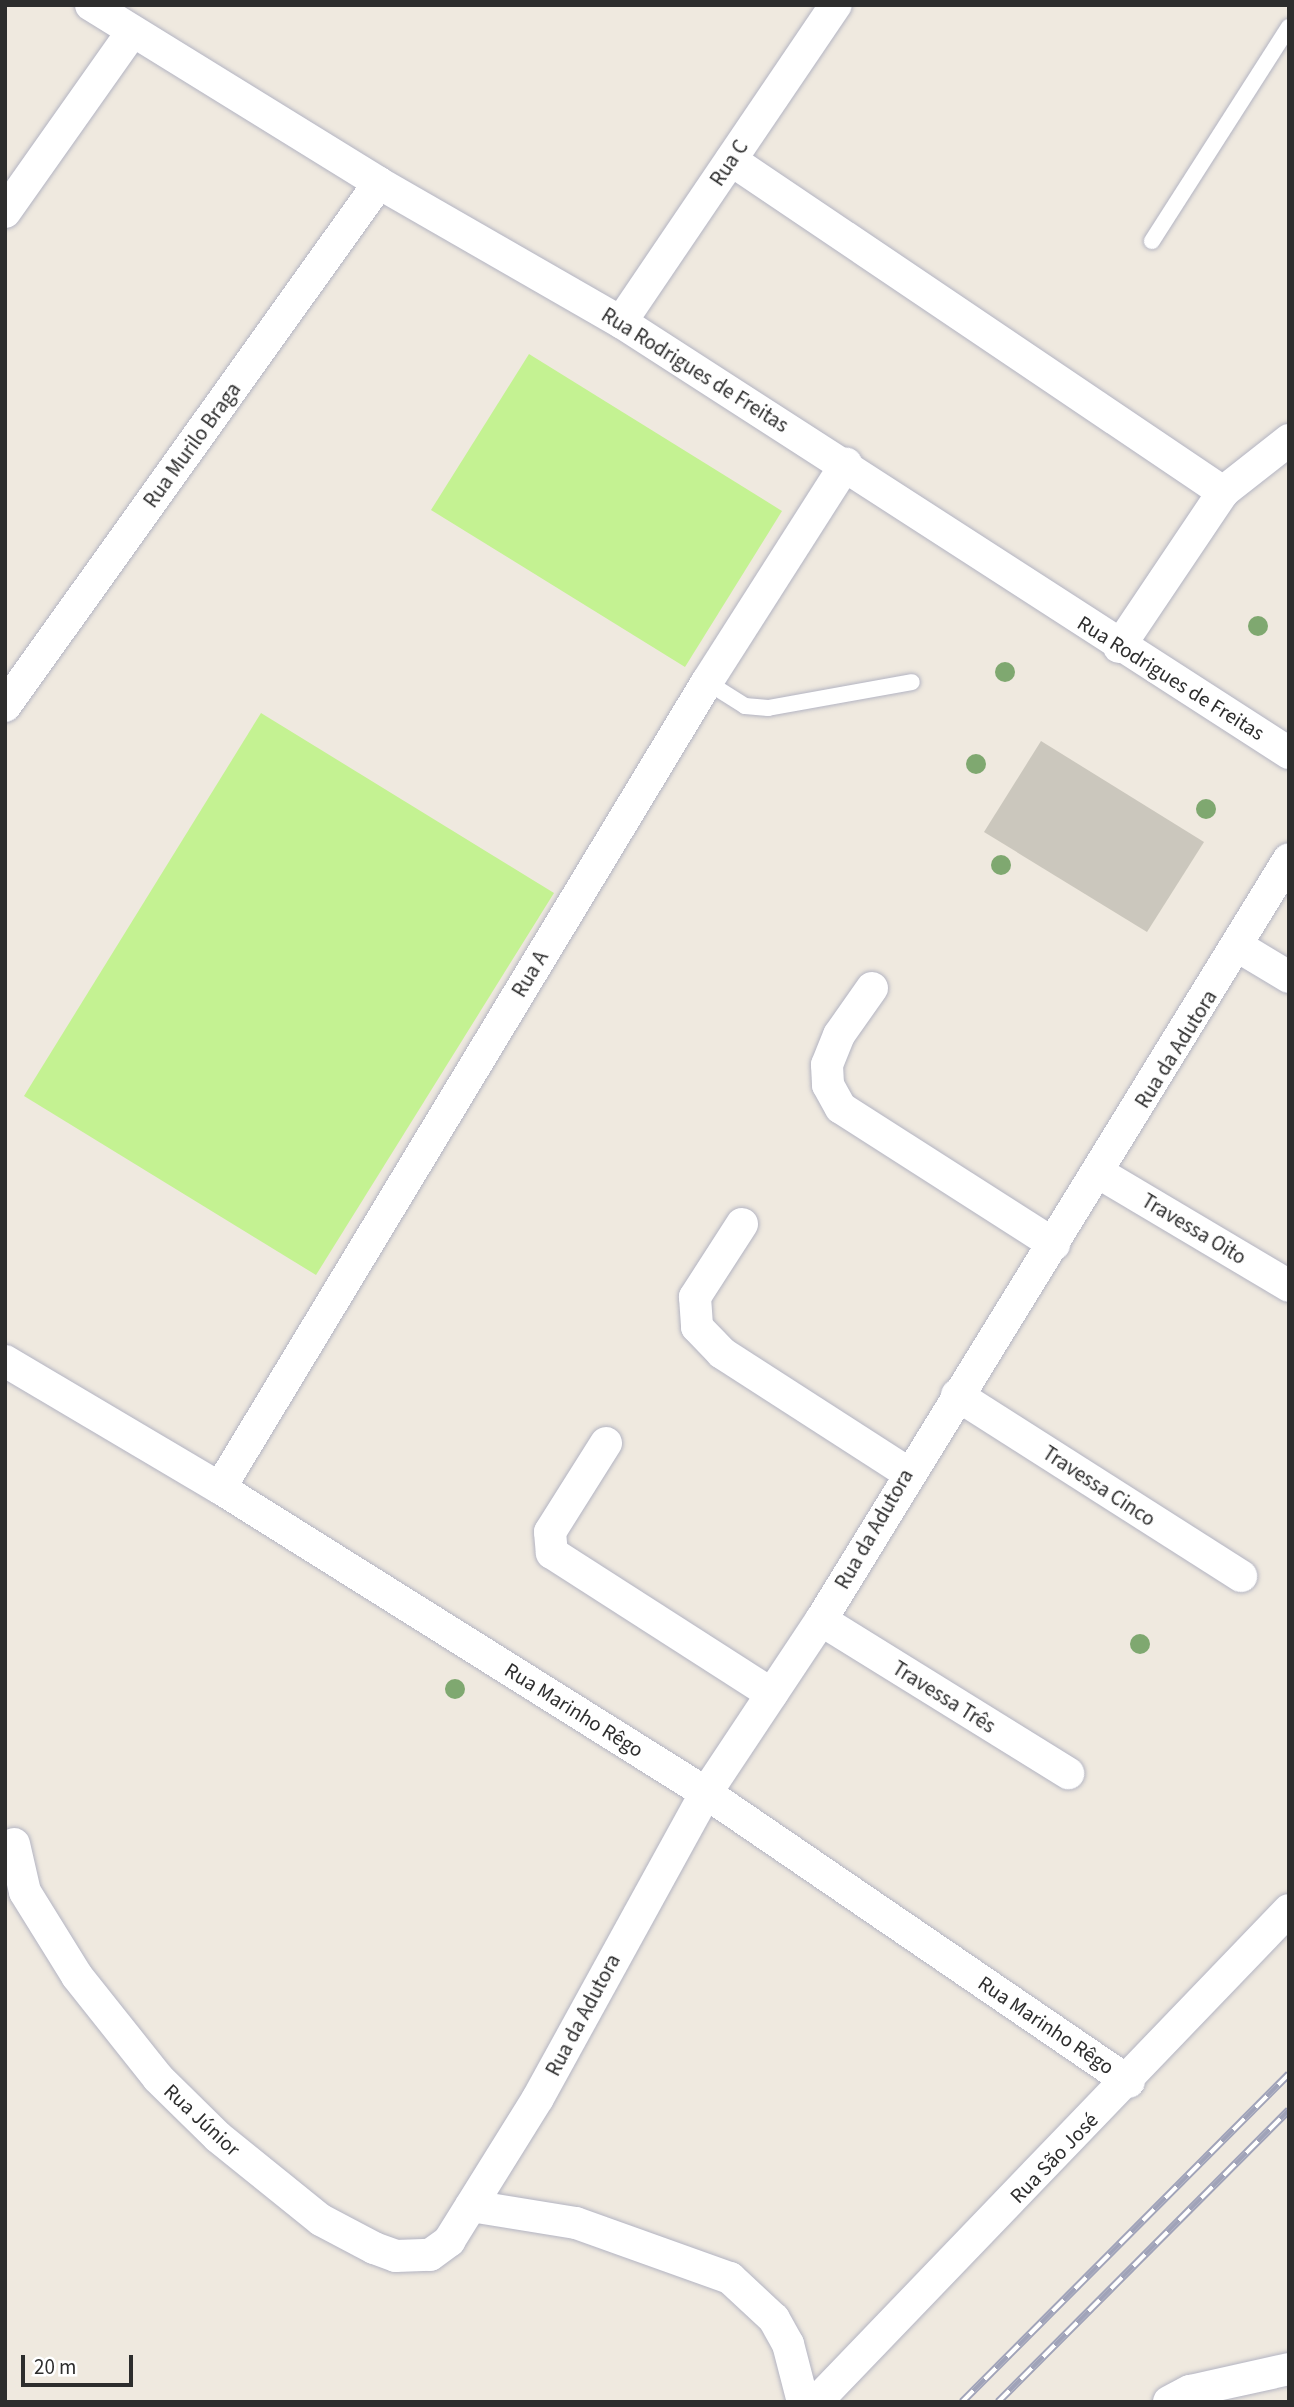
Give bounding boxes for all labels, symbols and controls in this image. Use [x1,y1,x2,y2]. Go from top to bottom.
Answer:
street label: Rua C [705,135,753,191]
street label: Rua Rodrigues de Freitas [597,302,793,438]
street label: Rua Murilo Braga [138,377,246,513]
street label: Rua Rodrigues de Freitas [1073,610,1269,746]
street label: Rua A [506,946,554,1002]
street label: Rua da Adutora [1130,985,1222,1113]
street label: Travessa Oito [1137,1188,1251,1270]
street label: Travessa Cinco [1038,1440,1160,1532]
street label: Rua da Adutora [829,1464,919,1594]
street label: Travessa Três [888,1655,1000,1739]
street label: Rua Marinho Rêgo [500,1657,648,1763]
street label: Rua da Adutora [540,1950,626,2080]
street label: Rua Marinho Rêgo [973,1970,1119,2080]
street label: Rua Júnior [159,2078,245,2162]
street label: Rua São José [1005,2107,1103,2209]
scale bar [24,2340,136,2384]
text: 20 m [34,2352,76,2382]

